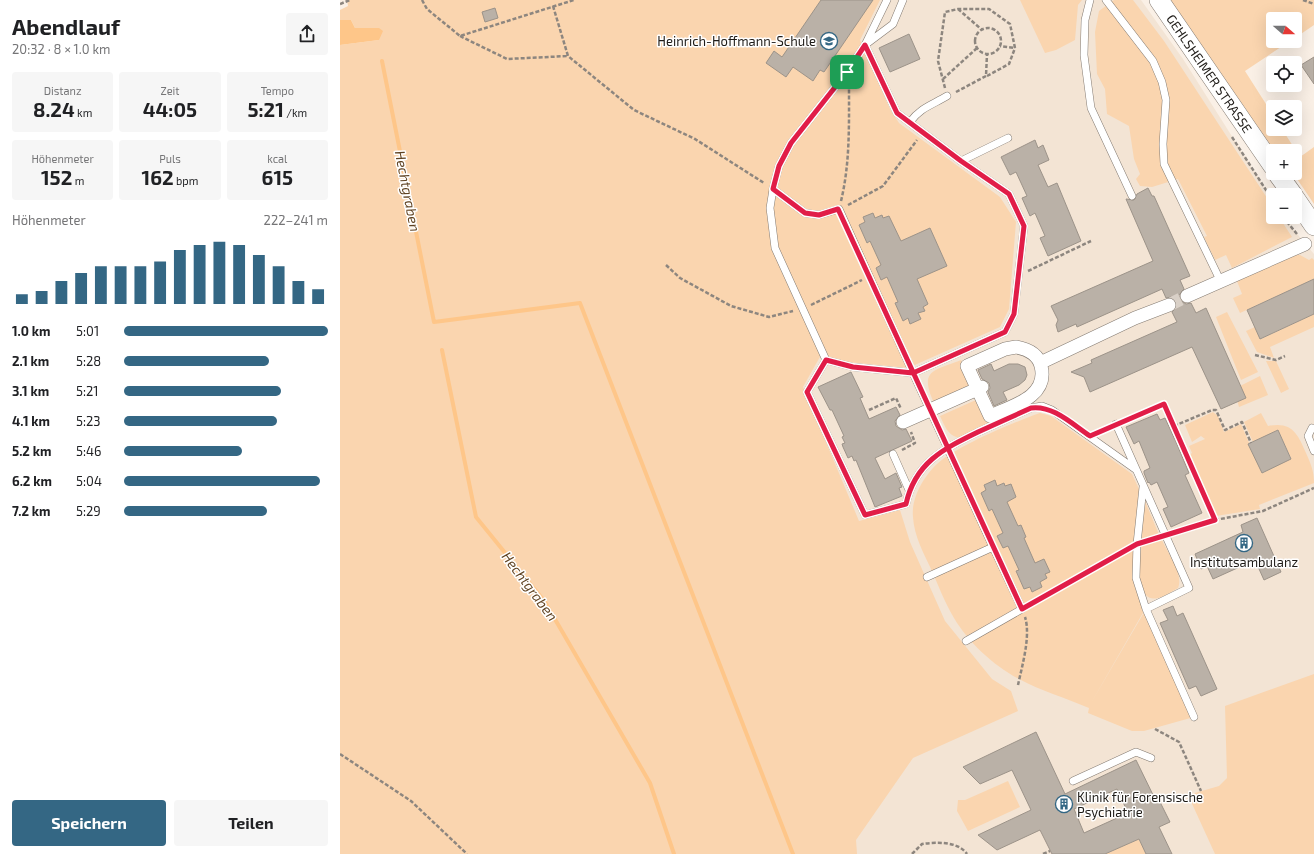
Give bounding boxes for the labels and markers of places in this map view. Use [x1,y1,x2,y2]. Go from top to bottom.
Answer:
school or university icon: Heinrich-Hoffmann-Schule [819,31,839,51]
place label: Heinrich-Hoffmann-Schule [657,33,816,49]
pin [830,55,864,89]
building icon: Institutsambulanz [1234,533,1254,553]
place label: Institutsambulanz [1190,554,1298,570]
place label: Klinik für Forensische Psychiatrie [1077,789,1203,820]
building icon: Klinik für Forensische Psychiatrie [1054,794,1074,814]

